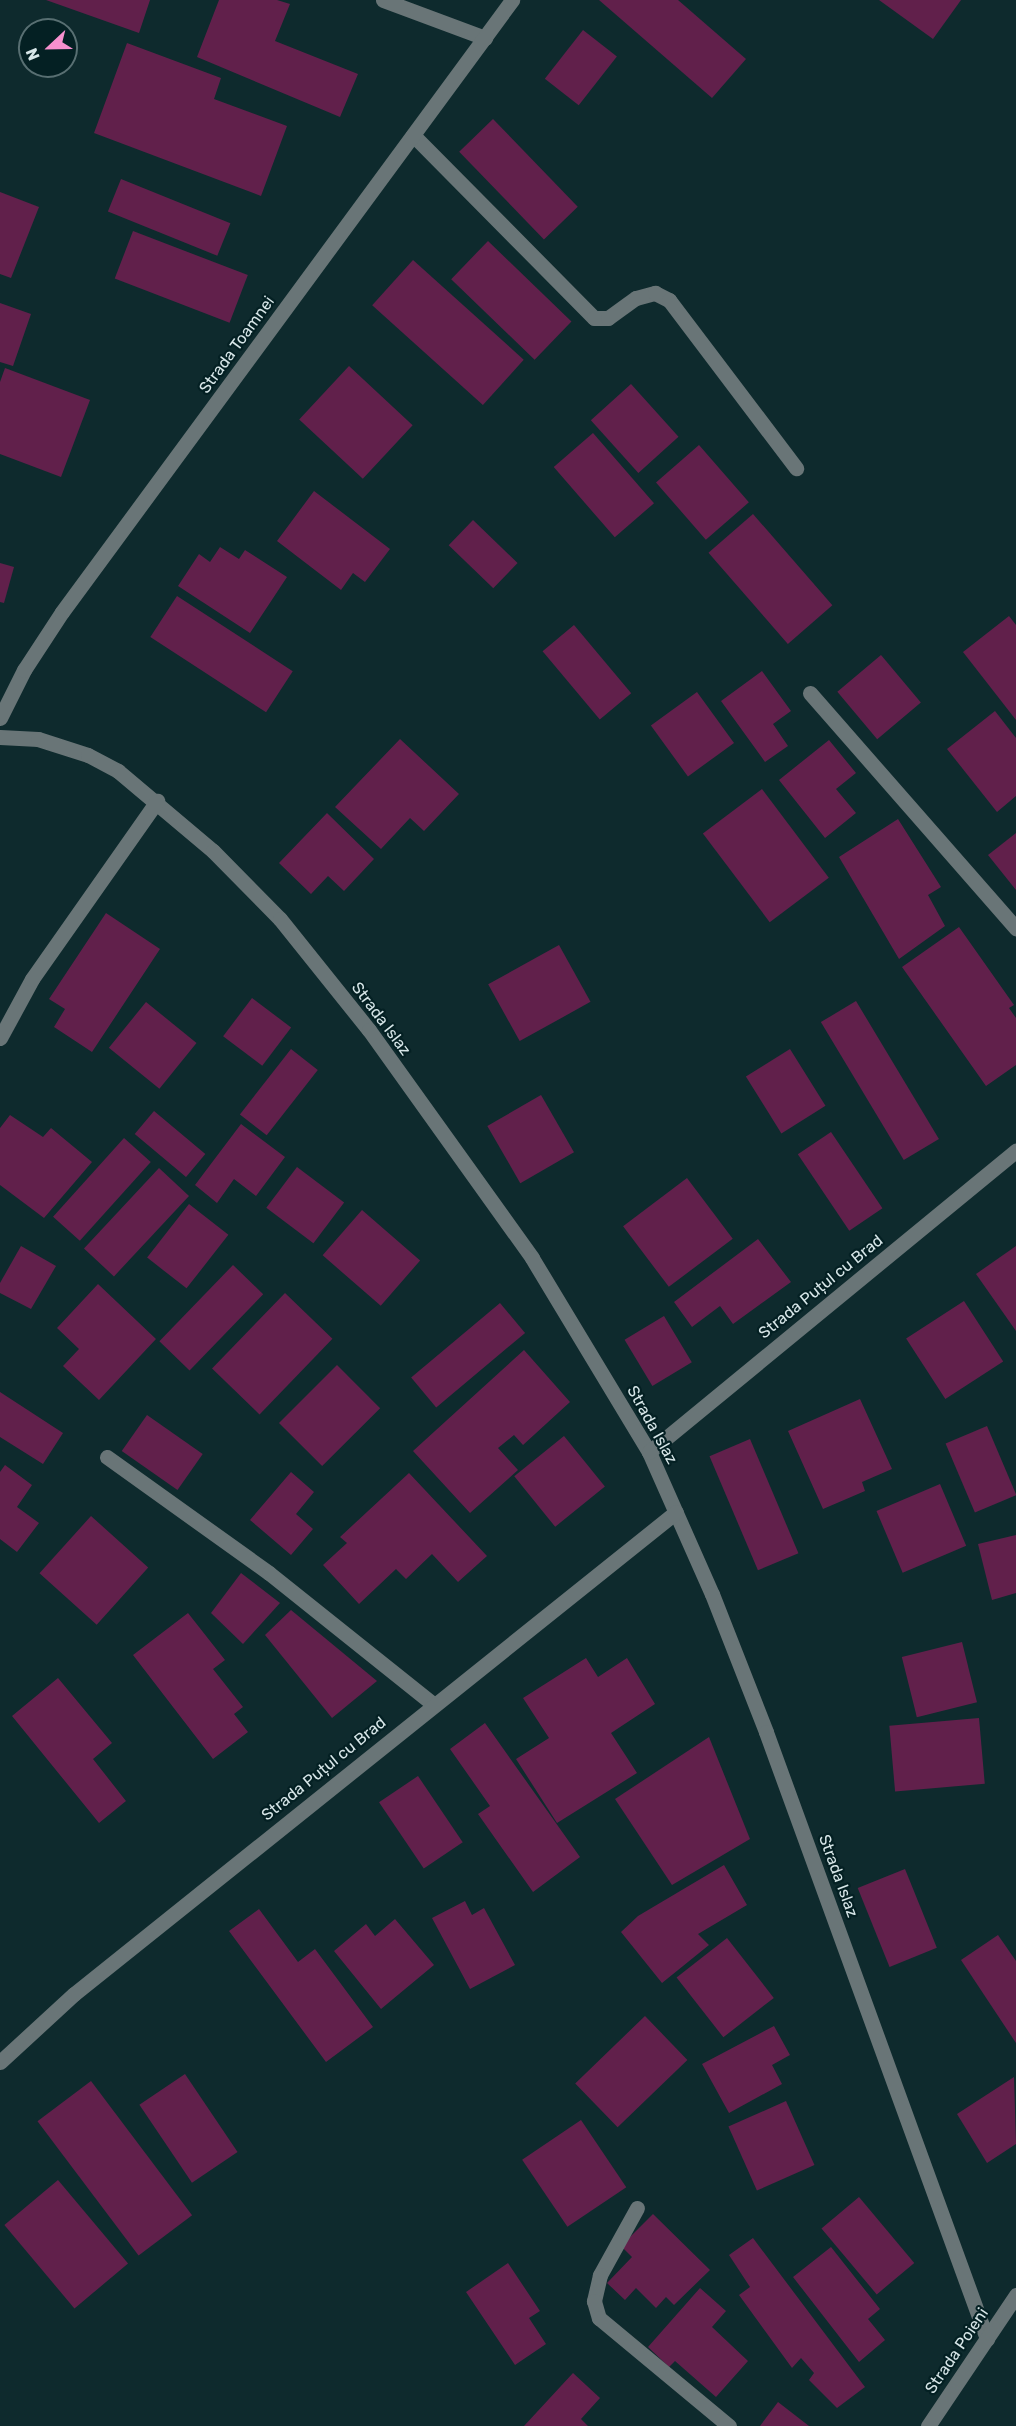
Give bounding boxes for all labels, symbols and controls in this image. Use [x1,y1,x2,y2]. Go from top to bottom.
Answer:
north arrow [18,18,78,78]
text: N [22,45,44,63]
street label: Strada Toamnei [195,293,279,397]
street label: Strada Islaz [347,979,415,1059]
street label: Strada Puțul cu Brad [755,1231,887,1343]
street label: Strada Islaz [623,1382,681,1468]
street label: Strada Puțul cu Brad [258,1713,390,1825]
street label: Strada Islaz [814,1832,862,1920]
street label: Strada Poieni [921,2305,993,2397]

